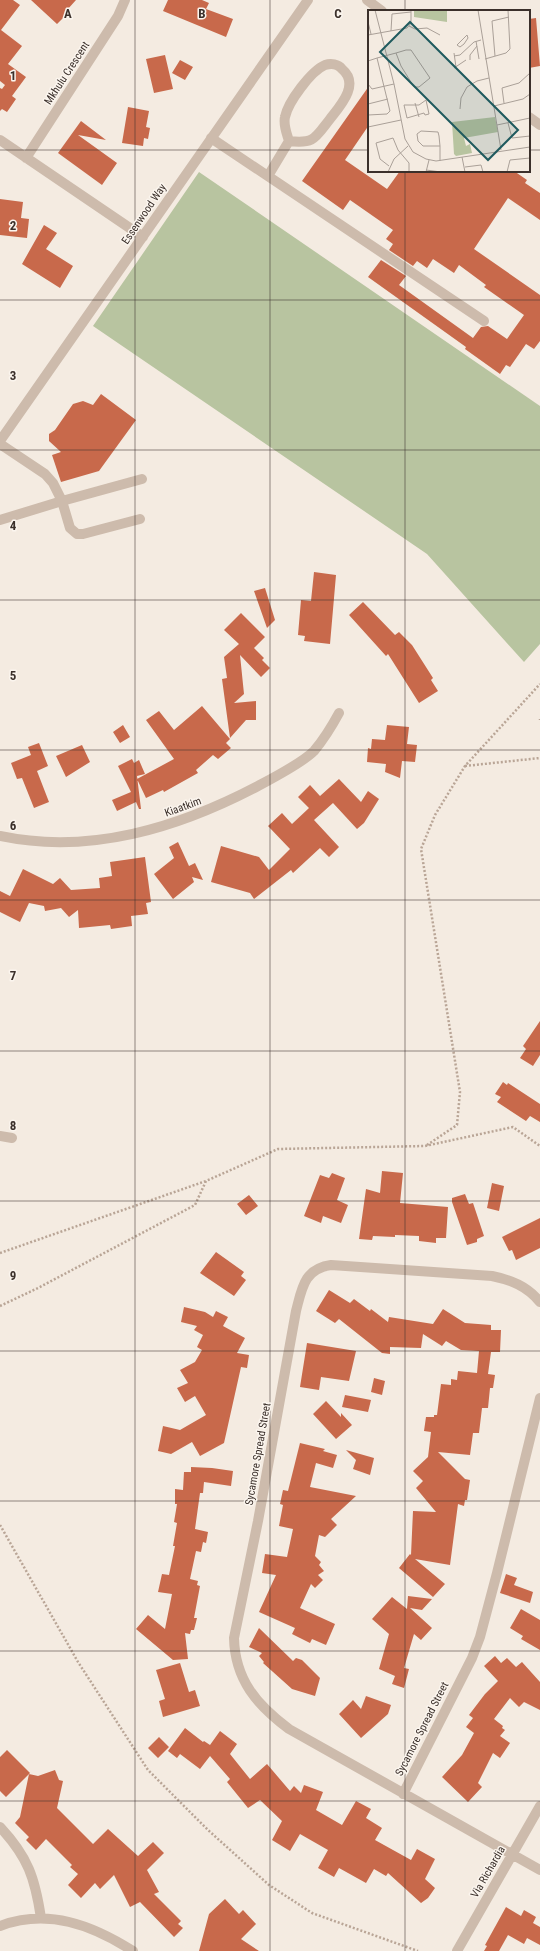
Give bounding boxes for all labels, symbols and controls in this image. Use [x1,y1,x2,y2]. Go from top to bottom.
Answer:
text: A [64,6,72,21]
text: B [198,6,206,21]
text: C [334,6,342,21]
inset map [368,10,530,172]
street label: Mkhulu Crescent [42,39,92,107]
text: 1 [10,68,16,83]
street label: Essenwood Way [119,181,169,247]
text: 2 [10,218,17,233]
text: 3 [10,368,16,383]
text: 4 [10,518,17,533]
text: 5 [10,668,17,683]
street label: Kiaatkim [163,794,203,820]
text: 6 [10,818,17,833]
text: 7 [10,968,17,983]
text: 8 [10,1118,16,1133]
text: 9 [10,1268,16,1283]
street label: Sycamore Spread Street [243,1402,273,1506]
street label: Sycamore Spread Street [393,1680,451,1778]
street label: Via Richardia [468,1844,508,1900]

